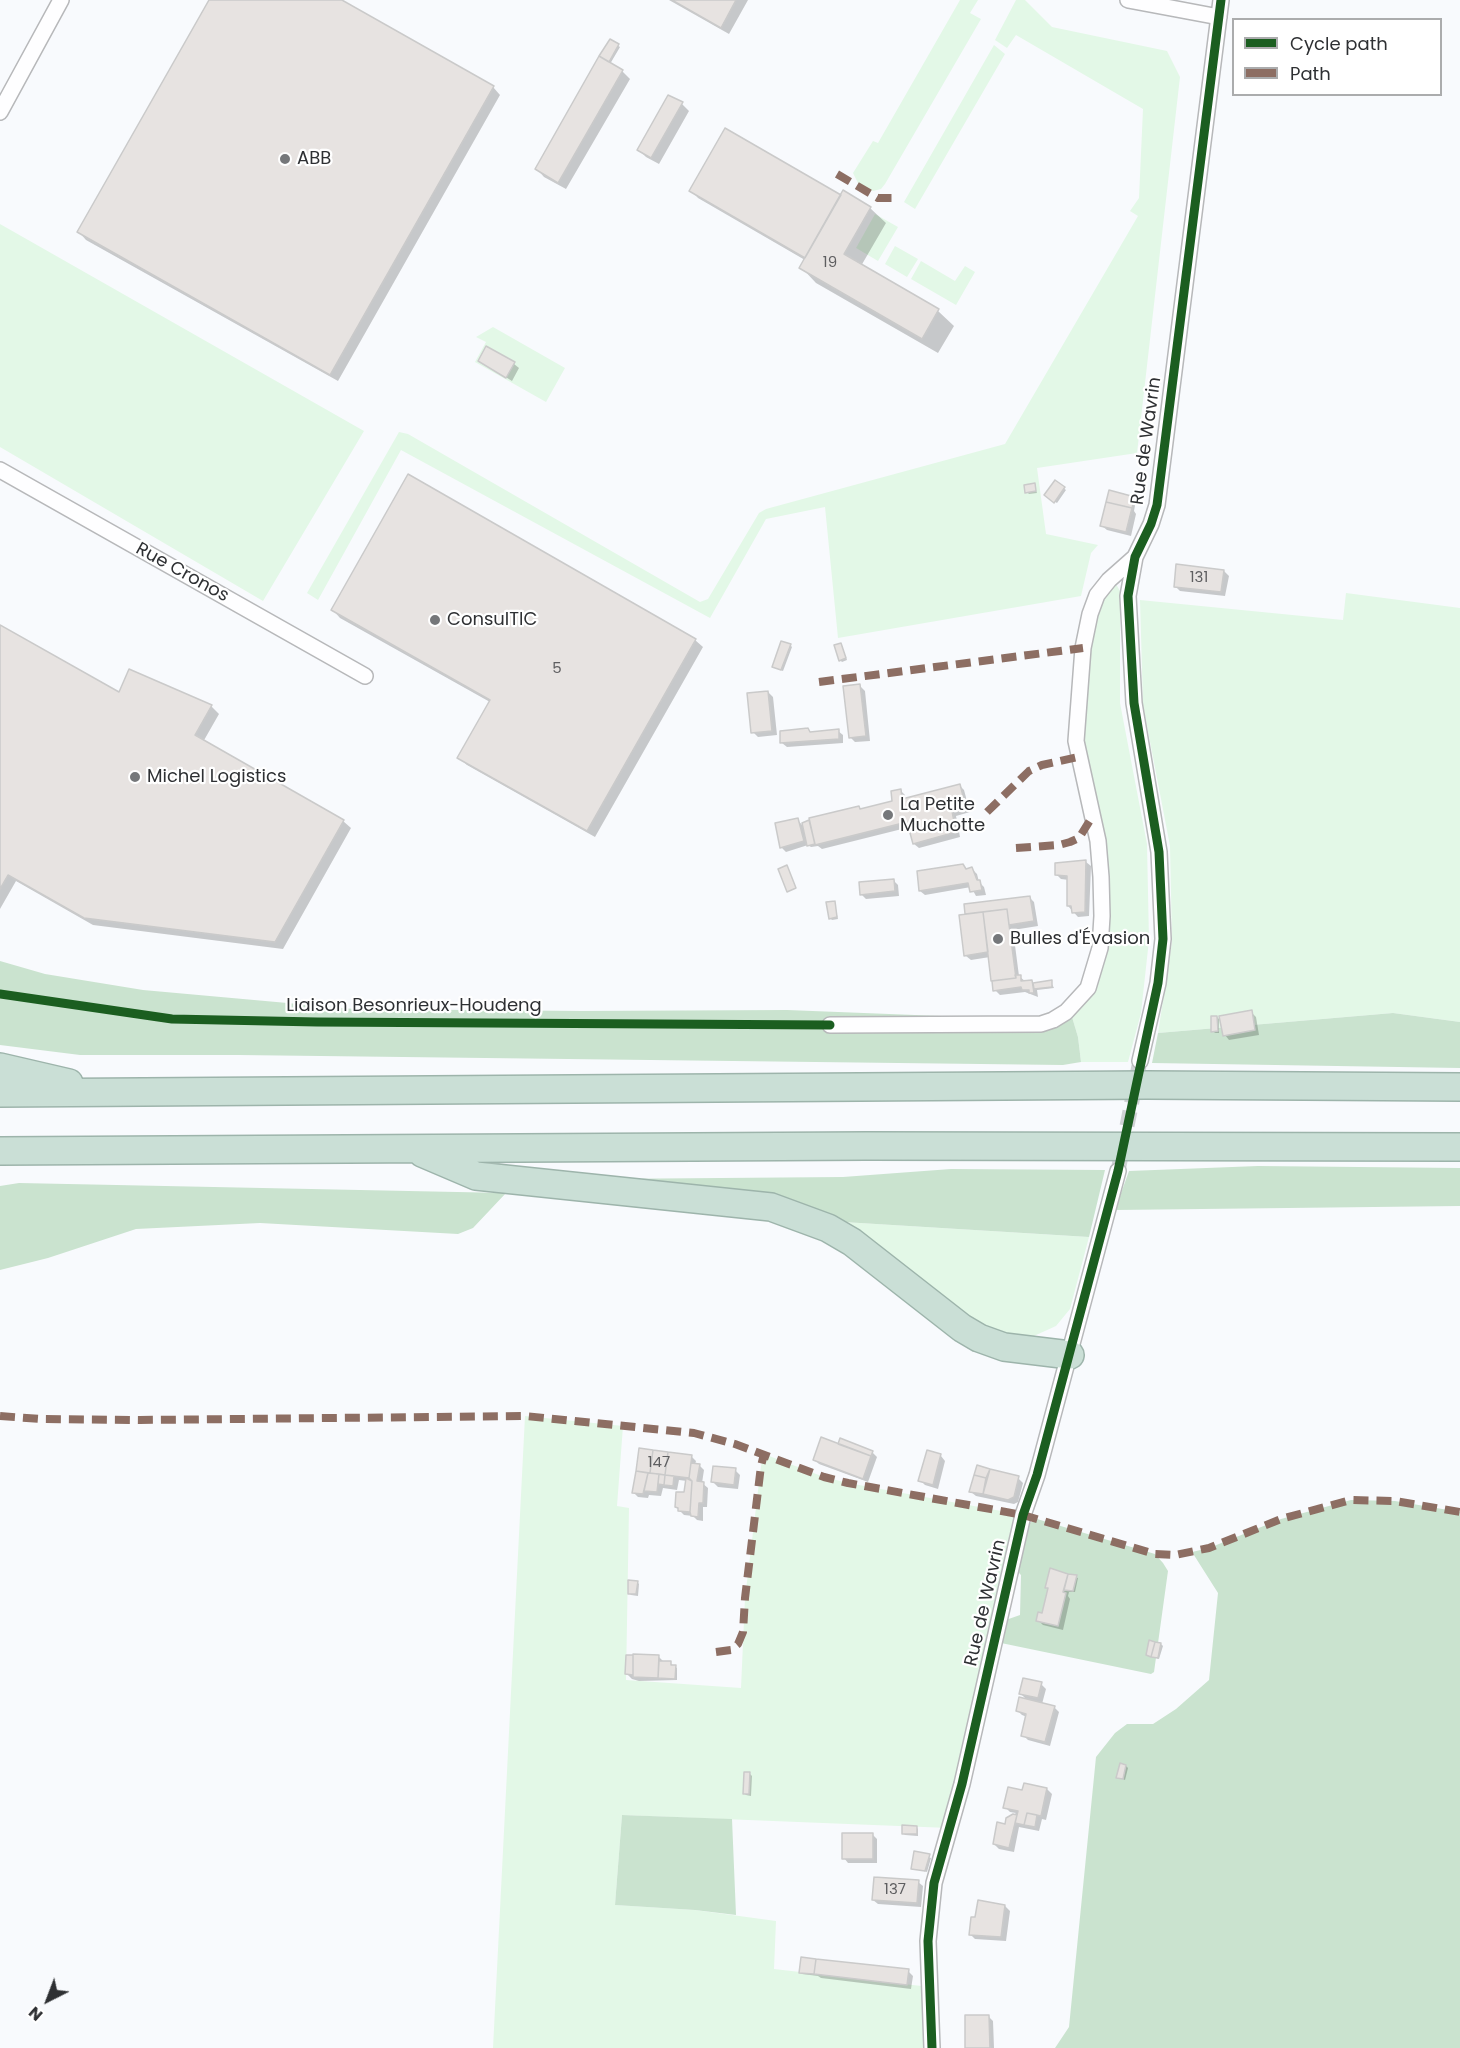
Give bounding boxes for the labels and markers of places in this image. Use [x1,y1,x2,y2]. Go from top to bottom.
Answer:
place label: ABB [297,148,331,170]
marker: ABB [278,152,292,166]
place label: ConsulTIC [447,609,537,631]
marker: ConsulTIC [428,613,442,627]
place label: Michel Logistics [147,766,286,788]
marker: Michel Logistics [128,770,142,784]
place label: La Petite Muchotte [900,794,985,836]
marker: La Petite Muchotte [881,808,895,822]
place label: Bulles d'Évasion [1010,928,1150,950]
marker: Bulles d'Évasion [991,932,1005,946]

